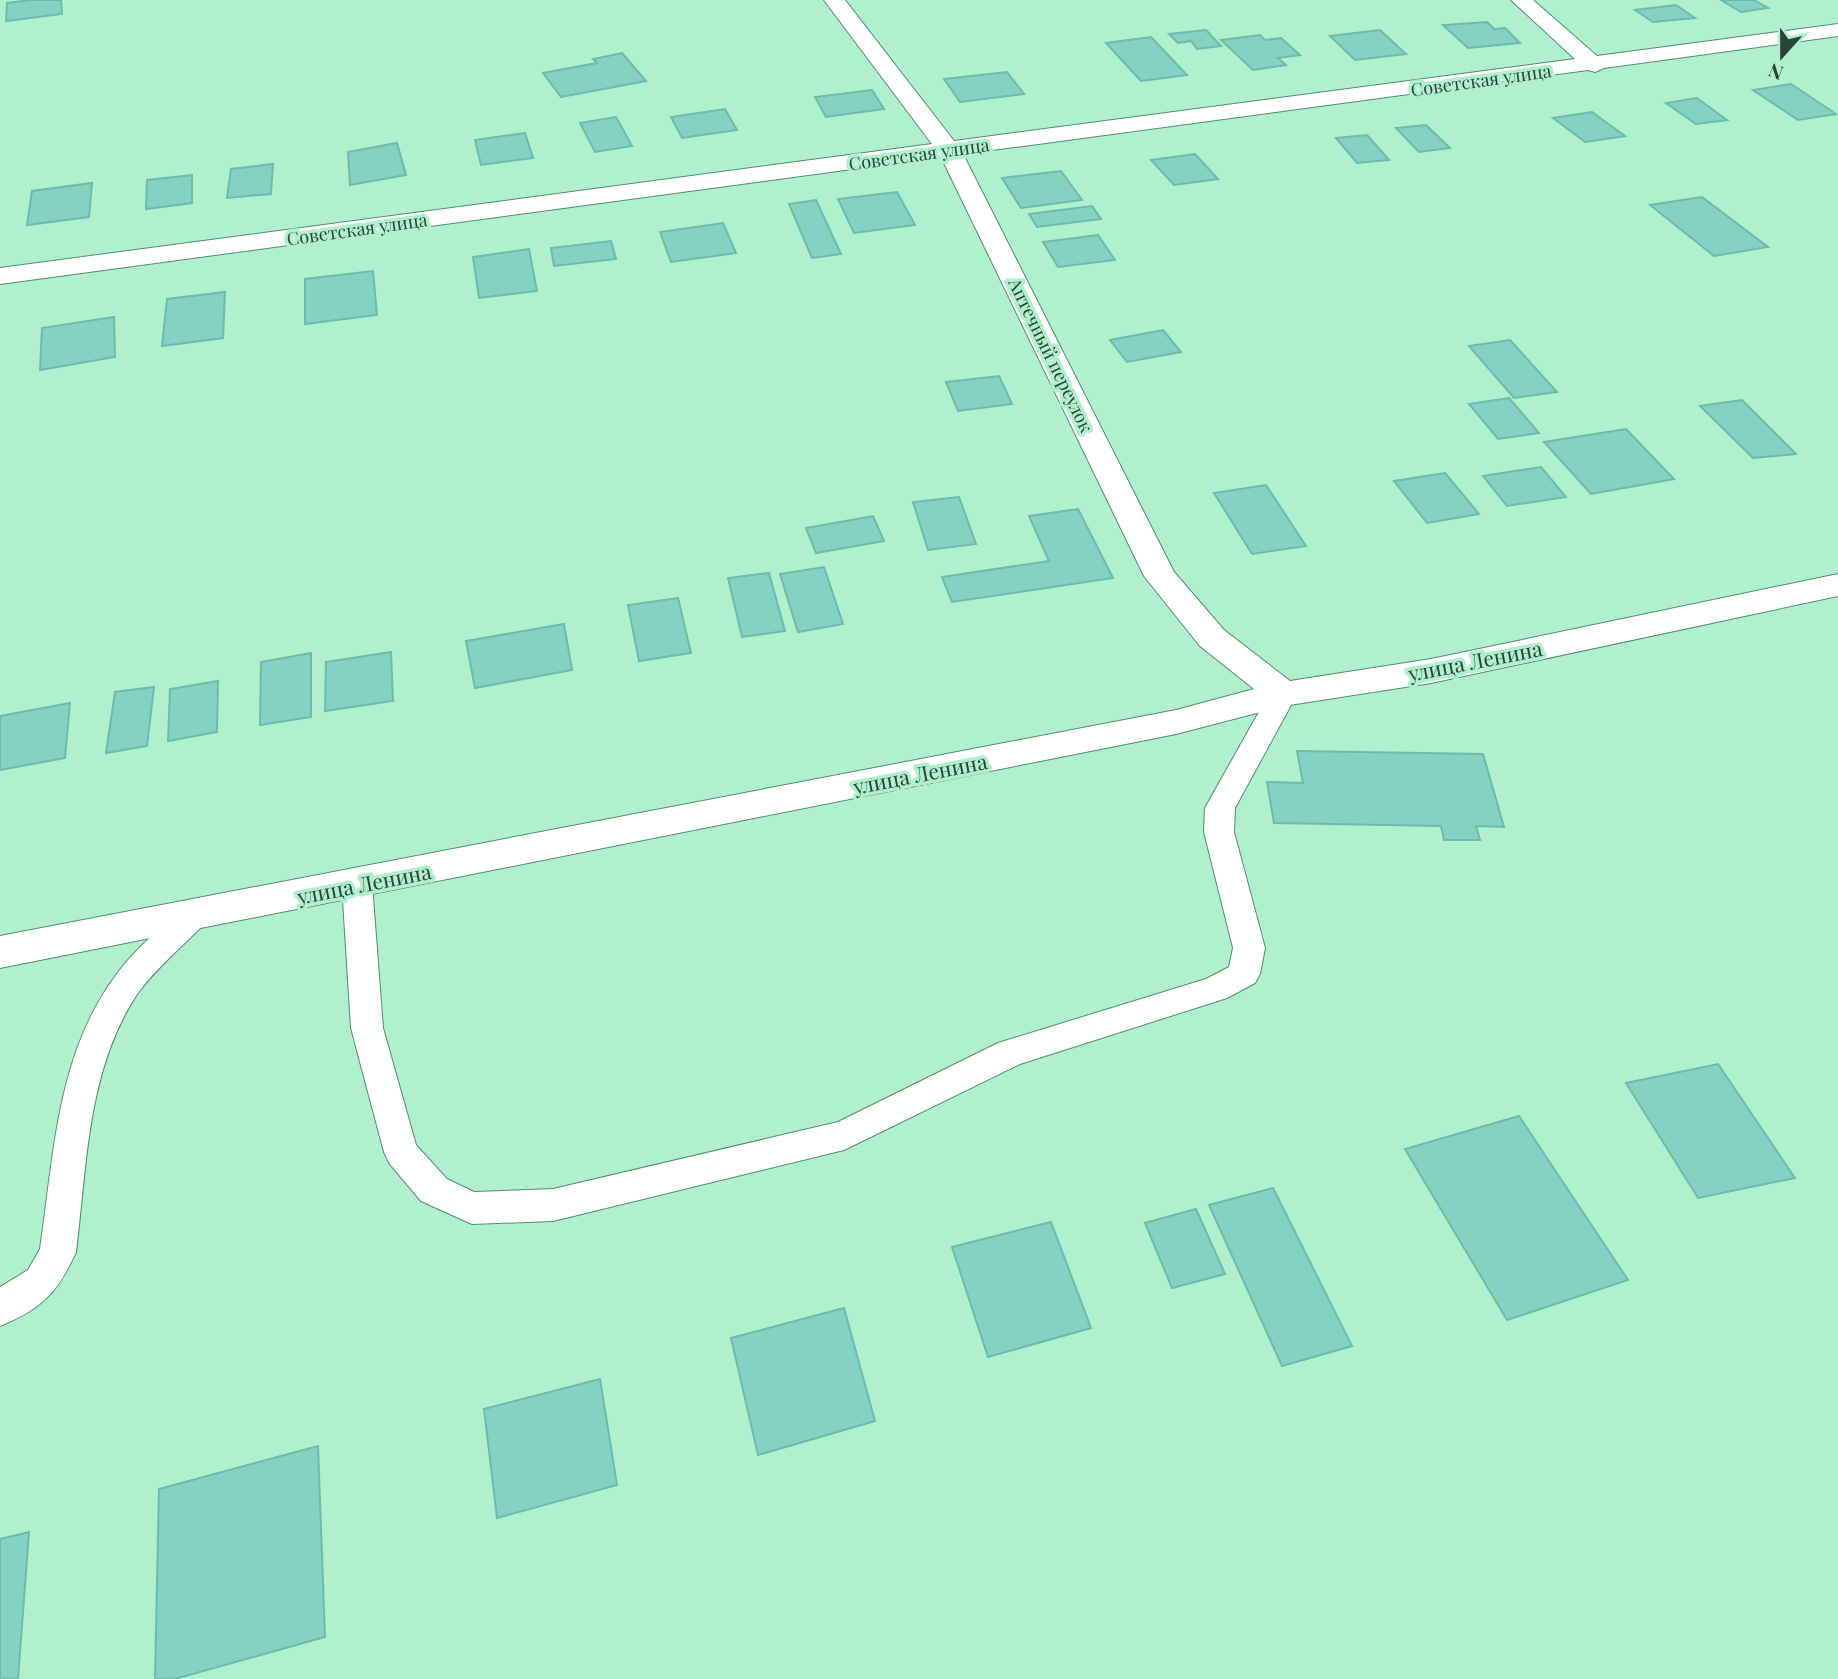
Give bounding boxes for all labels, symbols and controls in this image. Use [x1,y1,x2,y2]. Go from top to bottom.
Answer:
north arrow [1747,21,1817,91]
street label: Советская улица [1409,58,1553,102]
text: N [1764,58,1787,87]
street label: Советская улица [847,132,991,176]
street label: Советская улица [285,207,429,251]
street label: Аптечный переулок [1003,273,1099,436]
street label: улица Ленина [1405,633,1545,687]
street label: улица Ленина [850,746,990,800]
street label: улица Ленина [294,856,434,910]

